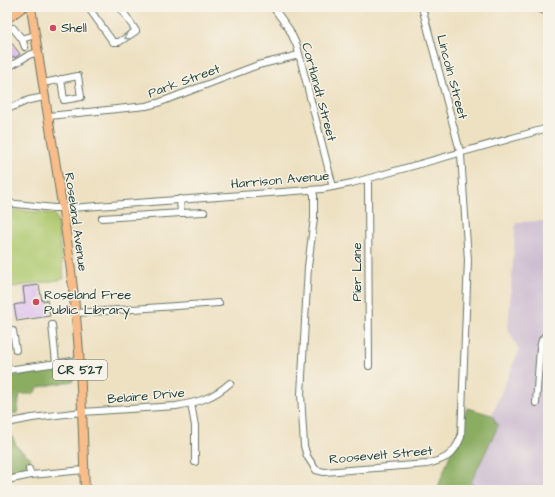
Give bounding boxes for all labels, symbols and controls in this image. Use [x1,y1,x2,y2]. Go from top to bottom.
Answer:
place label: Shell [61,19,87,37]
marker: Shell [48,23,58,33]
one-way arrow [125,32,132,39]
street label: Lincoln Street [432,33,472,122]
street label: Cortlandt Street [297,41,341,144]
street label: Park Street [146,59,223,102]
street label: Harrison Avenue [230,167,330,193]
street label: Roseland Avenue [60,172,92,272]
street label: Pier Lane [348,243,366,301]
place label: Roseland Free Public Library [44,286,131,320]
marker: Roseland Free Public Library [31,297,41,307]
road number: CR 527 [53,360,107,380]
street label: Belaire Drive [107,384,185,408]
street label: Roosevelt Street [328,441,434,468]

